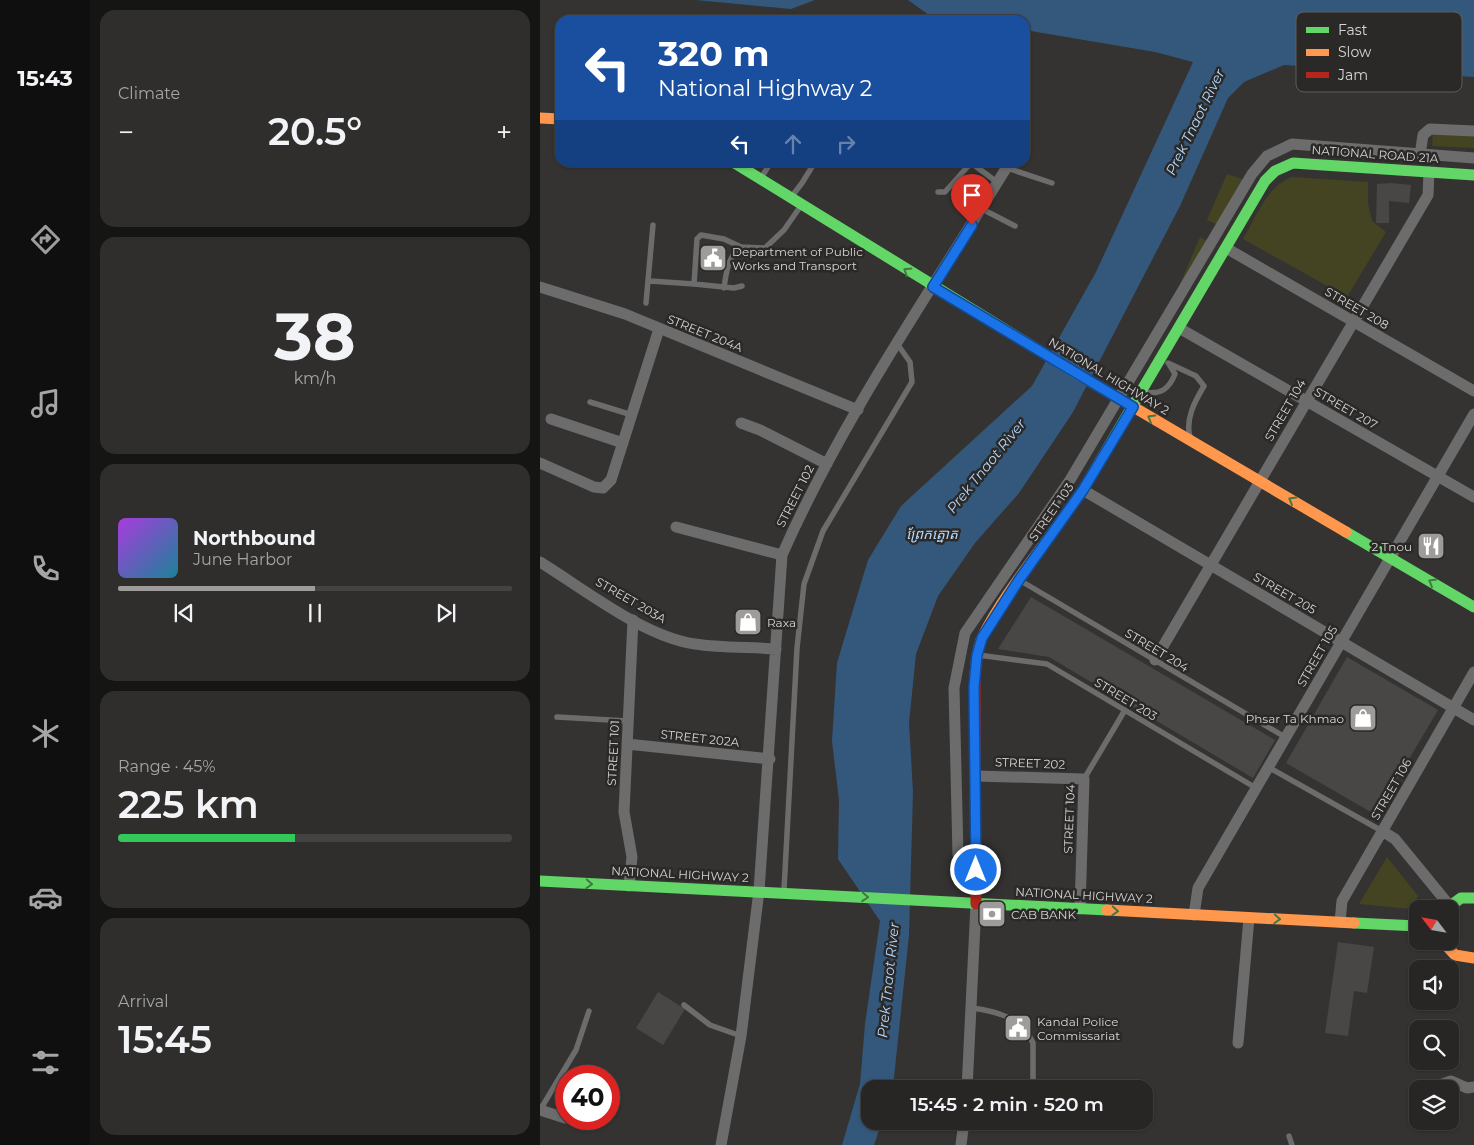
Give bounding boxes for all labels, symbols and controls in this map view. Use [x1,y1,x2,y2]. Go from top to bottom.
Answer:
legend [1296,12,1462,92]
text: Fast [1338,21,1368,39]
text: 320 m [658,32,770,75]
icon: left [575,35,640,100]
text: Slow [1338,43,1372,61]
text: 15:43 [17,65,73,92]
water label: Prek Tnaot River [1162,66,1229,178]
text: Jam [1337,66,1368,84]
text: National Highway 2 [658,75,872,102]
text: Climate [118,84,180,103]
text: 20.5° [268,108,362,155]
text: − [118,115,134,149]
text: + [496,115,512,149]
icon: left [726,130,754,158]
icon: ahead [779,130,807,158]
icon: right [832,130,860,158]
street label: NATIONAL ROAD 21A [1311,142,1439,166]
pin [951,174,993,225]
icon: arrive [958,181,986,209]
icon: directions [28,222,63,257]
public building icon: Department of Public Works and Transport [698,243,728,273]
place label: Department of Public Works and Transport [732,244,863,273]
one-way arrow [904,267,913,277]
street label: STREET 208 [1322,284,1392,332]
text: 38 [274,297,356,376]
street label: STREET 204A [665,311,745,355]
street label: NATIONAL HIGHWAY 2 [1046,334,1172,418]
text: km/h [294,369,336,388]
street label: STREET 104 [1261,376,1309,444]
street label: STREET 207 [1312,384,1380,432]
icon: music [28,386,63,421]
one-way arrow [1148,414,1157,424]
water label: Prek Tnaot River [943,415,1030,517]
street label: STREET 102 [773,462,817,530]
street label: STREET 103 [1025,480,1077,544]
one-way arrow [1288,496,1297,506]
water label: ព្រែកត្នោត [906,525,959,543]
text: Northbound [193,527,316,550]
restaurant icon: 2 Tnou [1416,531,1446,561]
place label: 2 Tnou [1372,539,1412,554]
text: June Harbor [193,550,292,569]
icon: phone [28,551,63,586]
street label: STREET 205 [1251,569,1319,617]
street label: STREET 203A [593,574,669,626]
one-way arrow [1428,578,1437,588]
icon: previous [170,599,198,627]
icon: pause [301,599,329,627]
icon: next [432,599,460,627]
shop icon: Raxa [733,607,763,637]
place label: Raxa [767,615,796,630]
street label: STREET 105 [1294,623,1341,689]
street label: STREET 204 [1122,625,1192,675]
street label: STREET 203 [1092,674,1160,724]
shop icon: Phsar Ta Khmao [1348,703,1378,733]
place label: Phsar Ta Khmao [1246,711,1344,726]
icon: climate [28,716,63,751]
street label: STREET 101 [604,720,622,786]
street label: STREET 202A [660,726,740,750]
street label: STREET 202 [995,754,1066,772]
street label: STREET 106 [1367,756,1415,822]
text: Range · 45% [118,757,216,776]
text: 225 km [118,781,259,828]
street label: STREET 104 [1060,784,1078,854]
position arrow [949,843,1001,895]
street label: NATIONAL HIGHWAY 2 [611,863,749,885]
one-way arrow [585,878,593,889]
icon: car [28,880,63,915]
street label: NATIONAL HIGHWAY 2 [1015,884,1153,906]
one-way arrow [861,891,869,902]
bank icon: CAB BANK [977,899,1007,929]
north arrow [1409,900,1459,950]
map controls [1409,900,1459,1130]
one-way arrow [1111,905,1119,916]
place label: CAB BANK [1011,907,1076,922]
one-way arrow [1273,914,1281,925]
water label: Prek Tnaot River [873,921,903,1039]
button: sound [1409,960,1459,1010]
text: Arrival [118,992,168,1011]
public building icon: Kandal Police Commissariat [1003,1013,1033,1043]
place label: Kandal Police Commissariat [1037,1014,1120,1043]
text: 15:45 [118,1016,212,1063]
button: search [1409,1020,1459,1070]
icon: filters [28,1045,63,1080]
speed limit sign: 40 [555,1065,620,1130]
button: layers [1409,1080,1459,1130]
text: 15:45 · 2 min · 520 m [910,1093,1104,1116]

